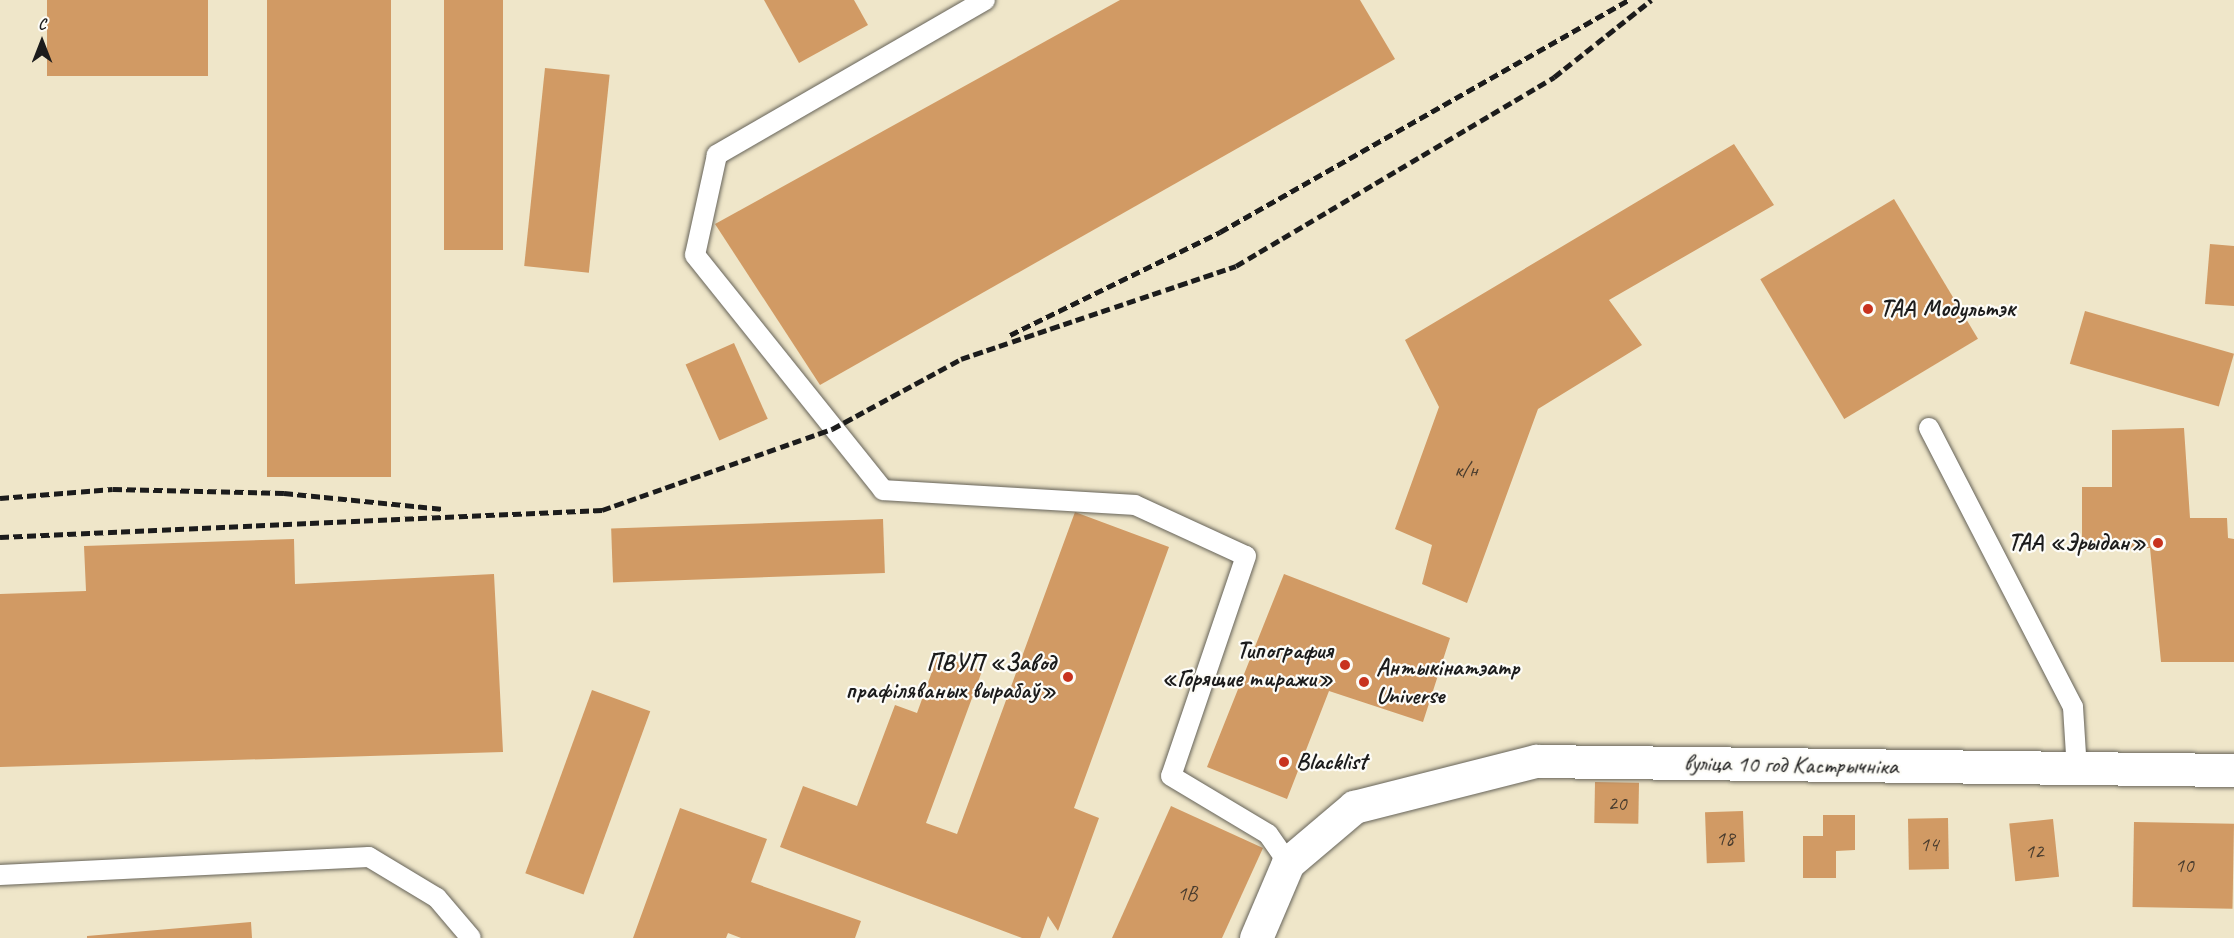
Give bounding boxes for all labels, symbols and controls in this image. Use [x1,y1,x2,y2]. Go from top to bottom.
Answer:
north arrow [12,12,72,72]
text: С [38,14,46,34]
place label: ТАА Модультэк [1880,295,2014,323]
marker: ТАА Модультэк [1861,302,1875,316]
house number: к/н [1454,456,1478,482]
place label: ТАА «Эрыдан» [2008,529,2146,557]
marker: ТАА «Эрыдан» [2151,536,2165,550]
place label: Типография «Горящие тиражи» [1166,637,1333,693]
place label: ПВУП «Завод прафіляваных вырабаў» [846,649,1056,705]
place label: Антыкінатэатр Universe [1376,654,1520,710]
marker: Типография «Горящие тиражи» [1338,658,1352,672]
marker: ПВУП «Завод прафіляваных вырабаў» [1061,670,1075,684]
marker: Антыкінатэатр Universe [1357,675,1371,689]
place label: Blacklist [1296,748,1367,776]
street label: вуліца 10 год Кастрычніка [1683,749,1899,781]
marker: Blacklist [1277,755,1291,769]
house number: 20 [1608,790,1626,816]
house number: 18 [1716,825,1734,851]
house number: 14 [1920,831,1938,857]
house number: 12 [2025,838,2043,864]
house number: 10 [2175,852,2193,878]
house number: 1В [1177,880,1197,906]

